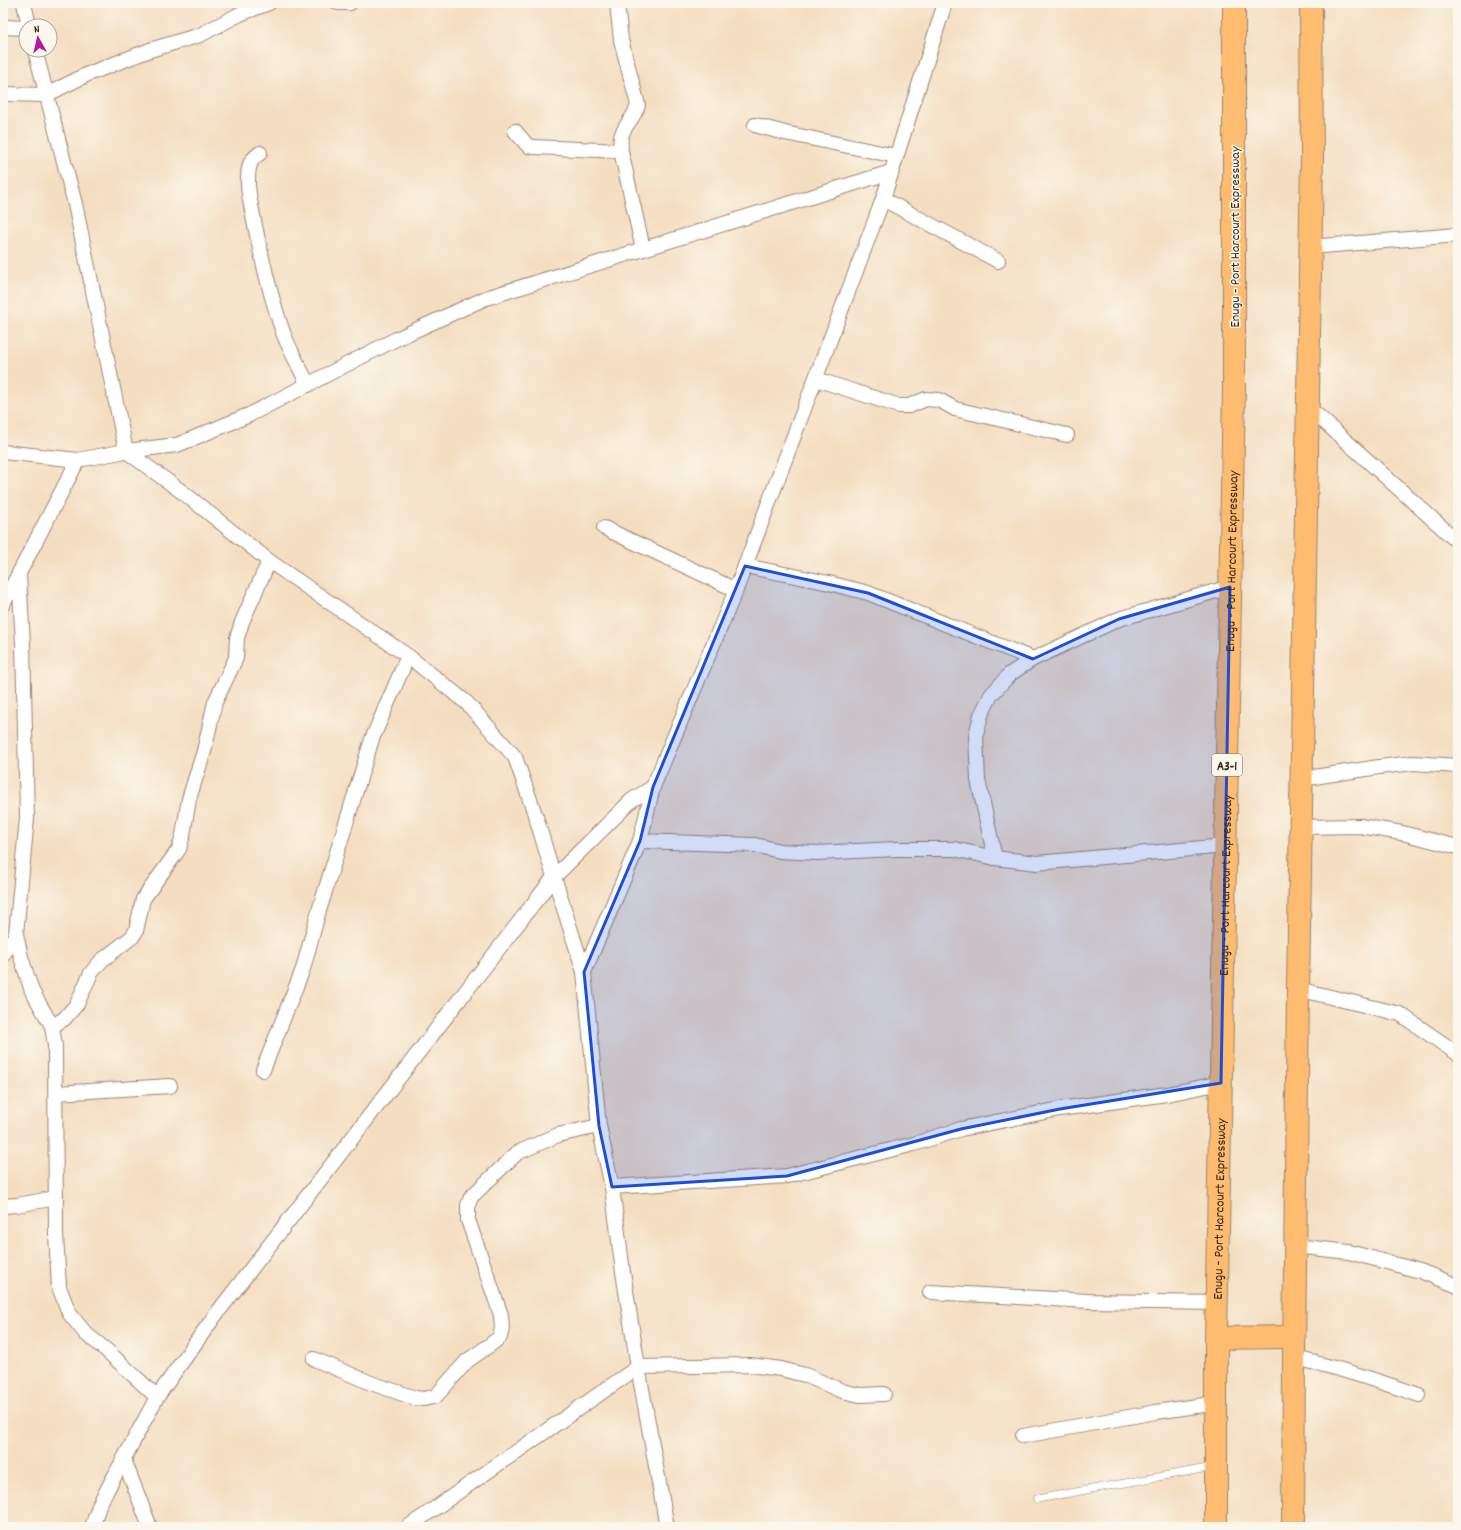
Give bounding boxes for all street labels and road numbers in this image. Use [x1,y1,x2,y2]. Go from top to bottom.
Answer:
street label: Enugu - Port Harcourt Expressway [1226,146,1246,328]
street label: Enugu - Port Harcourt Expressway [1221,470,1244,652]
road number: A3-1 [1212,754,1242,776]
street label: Enugu - Port Harcourt Expressway [1215,794,1238,976]
street label: Enugu - Port Harcourt Expressway [1209,1118,1232,1300]

